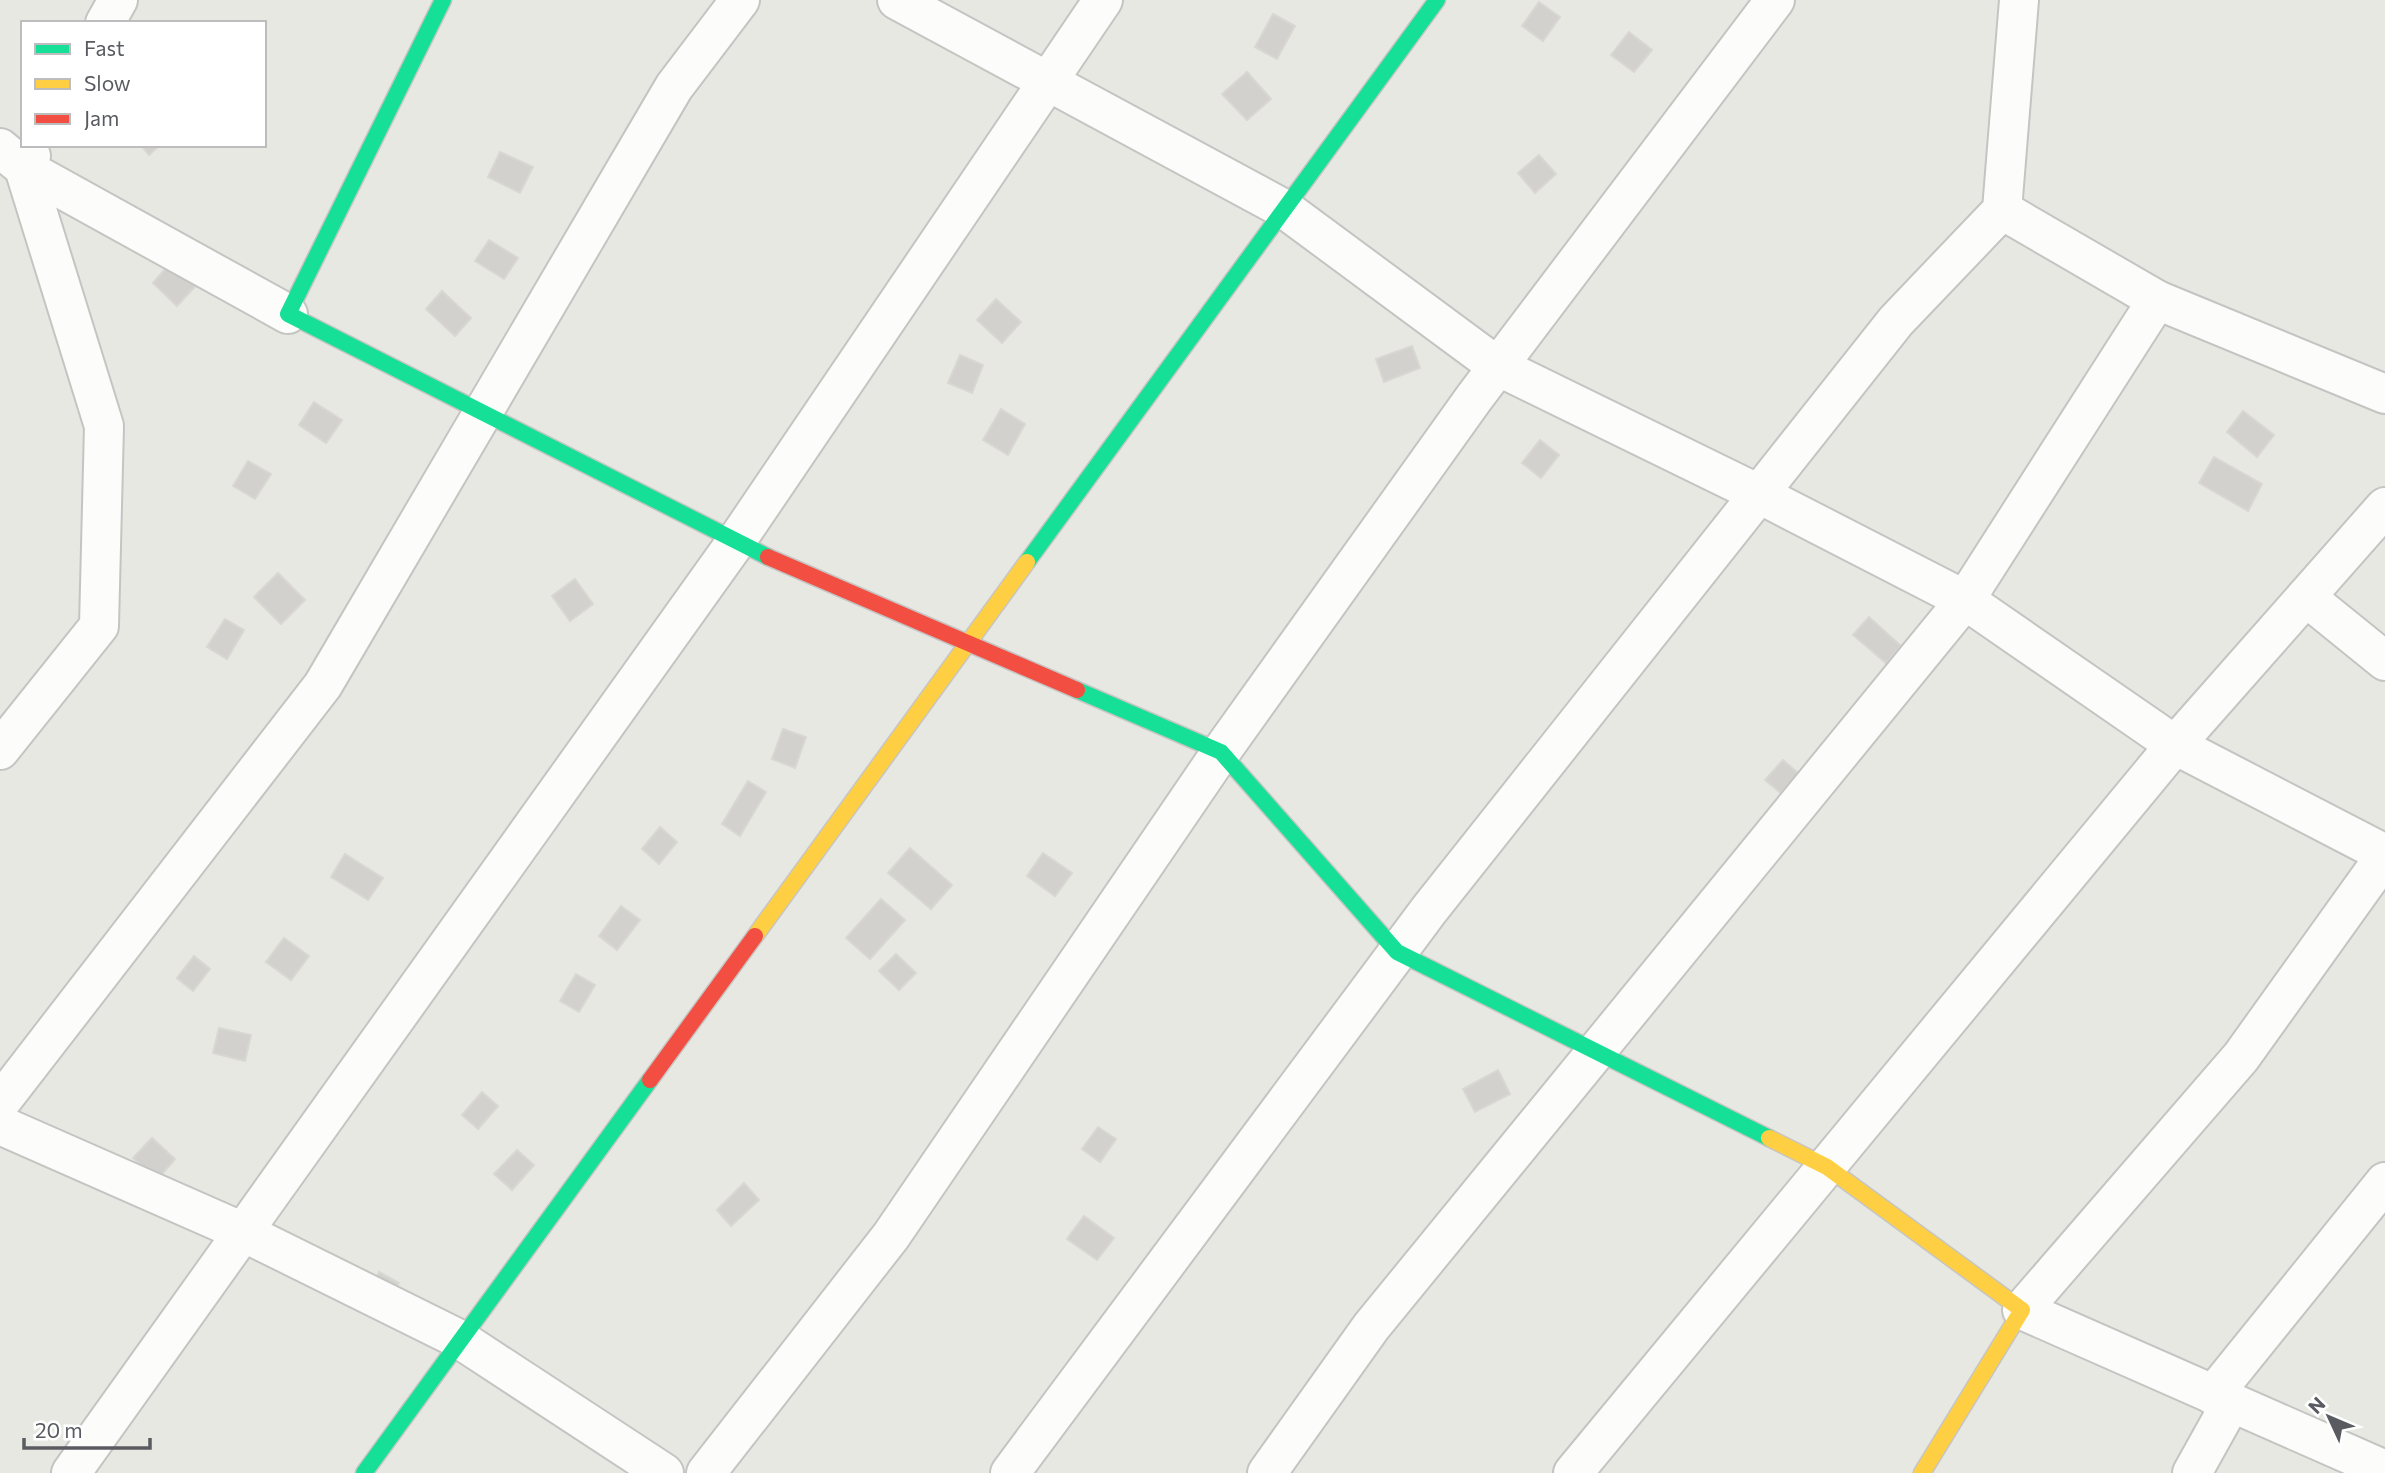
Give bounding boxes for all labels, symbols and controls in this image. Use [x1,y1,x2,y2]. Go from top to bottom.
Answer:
legend [21,21,266,147]
text: Fast [84,35,125,60]
text: Slow [84,70,131,95]
text: Jam [84,105,119,130]
north arrow [2294,1382,2364,1452]
text: N [2303,1392,2330,1418]
scale bar [24,1406,150,1450]
text: 20 m [35,1417,83,1442]

